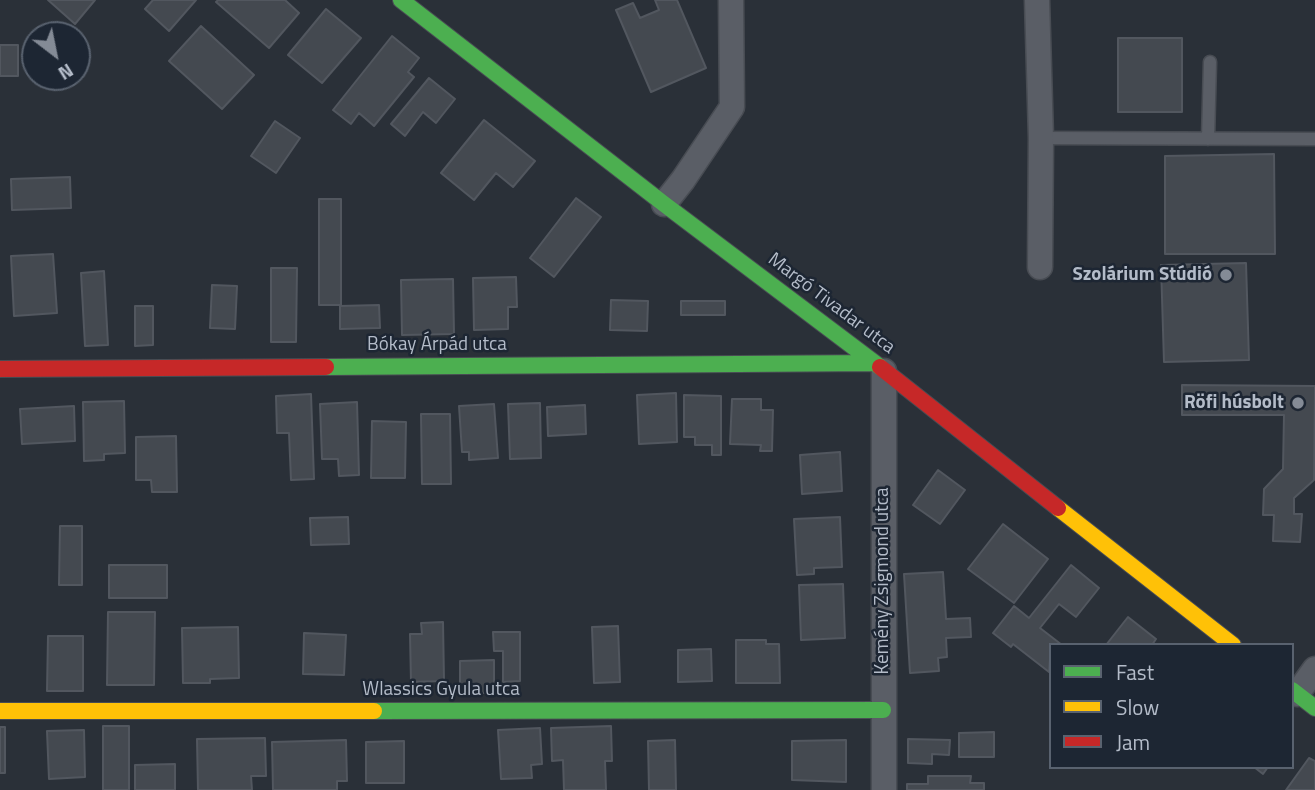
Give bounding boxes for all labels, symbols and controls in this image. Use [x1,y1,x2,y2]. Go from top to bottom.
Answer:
north arrow [21,21,91,91]
text: N [53,57,80,88]
street label: Margó Tivadar utca [763,249,899,359]
place label: Szolárium Stúdió [1072,264,1212,286]
marker: Szolárium Stúdió [1218,267,1234,283]
street label: Bókay Árpád utca [367,334,507,356]
place label: Röfi húsbolt [1184,392,1284,414]
marker: Röfi húsbolt [1290,395,1306,411]
street label: Kemény Zsigmond utca [872,488,894,674]
legend [1049,643,1294,769]
text: Fast [1116,656,1154,688]
street label: Wlassics Gyula utca [362,679,520,701]
text: Slow [1116,691,1159,723]
text: Jam [1116,726,1150,758]

